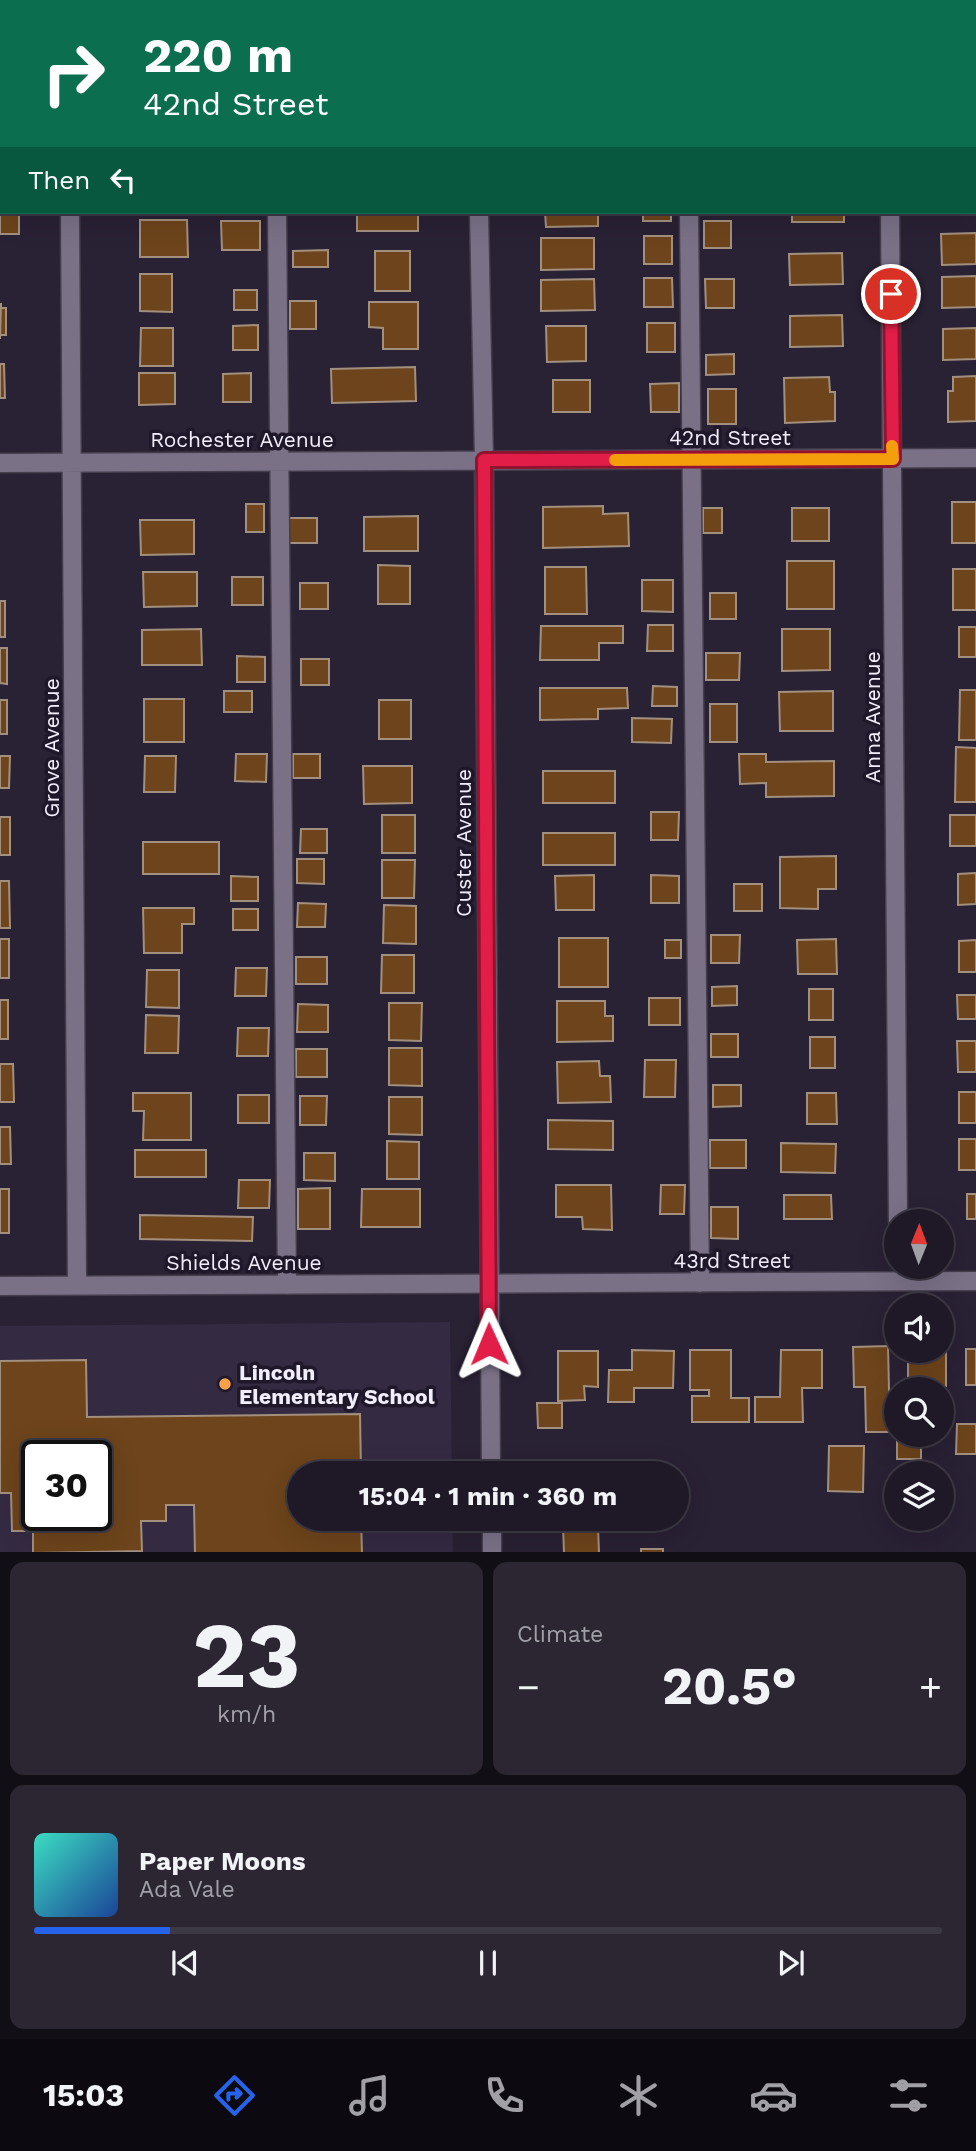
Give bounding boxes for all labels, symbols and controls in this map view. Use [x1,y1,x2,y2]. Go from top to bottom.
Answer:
text: 220 m [143,26,293,84]
icon: right [28,28,119,119]
text: 42nd Street [143,85,328,123]
icon: left [104,161,142,199]
text: Then [28,165,90,195]
pin [861,264,921,324]
icon: arrive [872,275,910,313]
street label: 42nd Street [669,425,791,450]
street label: Rochester Avenue [150,427,334,452]
street label: Anna Avenue [860,651,885,783]
street label: Grove Avenue [39,678,64,818]
street label: Custer Avenue [451,769,476,917]
north arrow [884,1209,954,1279]
map controls [884,1209,954,1531]
street label: 43rd Street [674,1248,791,1273]
street label: Shields Avenue [166,1250,322,1275]
button: sound [884,1293,954,1363]
position arrow [452,1307,526,1381]
place label: Lincoln Elementary School [239,1360,435,1409]
marker: Lincoln Elementary School [217,1376,233,1392]
button: search [884,1377,954,1447]
speed limit sign: 30 [21,1440,112,1531]
button: layers [884,1461,954,1531]
text: 15:04 · 1 min · 360 m [359,1481,617,1511]
text: 23 [192,1602,301,1709]
text: Climate [517,1621,603,1648]
text: 20.5° [662,1656,797,1717]
text: − [517,1665,540,1709]
text: + [919,1665,942,1709]
text: km/h [217,1701,276,1728]
text: Paper Moons [139,1846,306,1876]
text: Ada Vale [139,1876,235,1903]
icon: previous [166,1944,204,1982]
icon: pause [469,1944,507,1982]
icon: next [772,1944,810,1982]
icon: directions [210,2071,259,2120]
icon: music [345,2071,394,2120]
icon: phone [480,2071,529,2120]
icon: climate [614,2071,663,2120]
icon: car [749,2071,798,2120]
icon: filters [884,2071,933,2120]
text: 15:03 [43,2076,124,2114]

